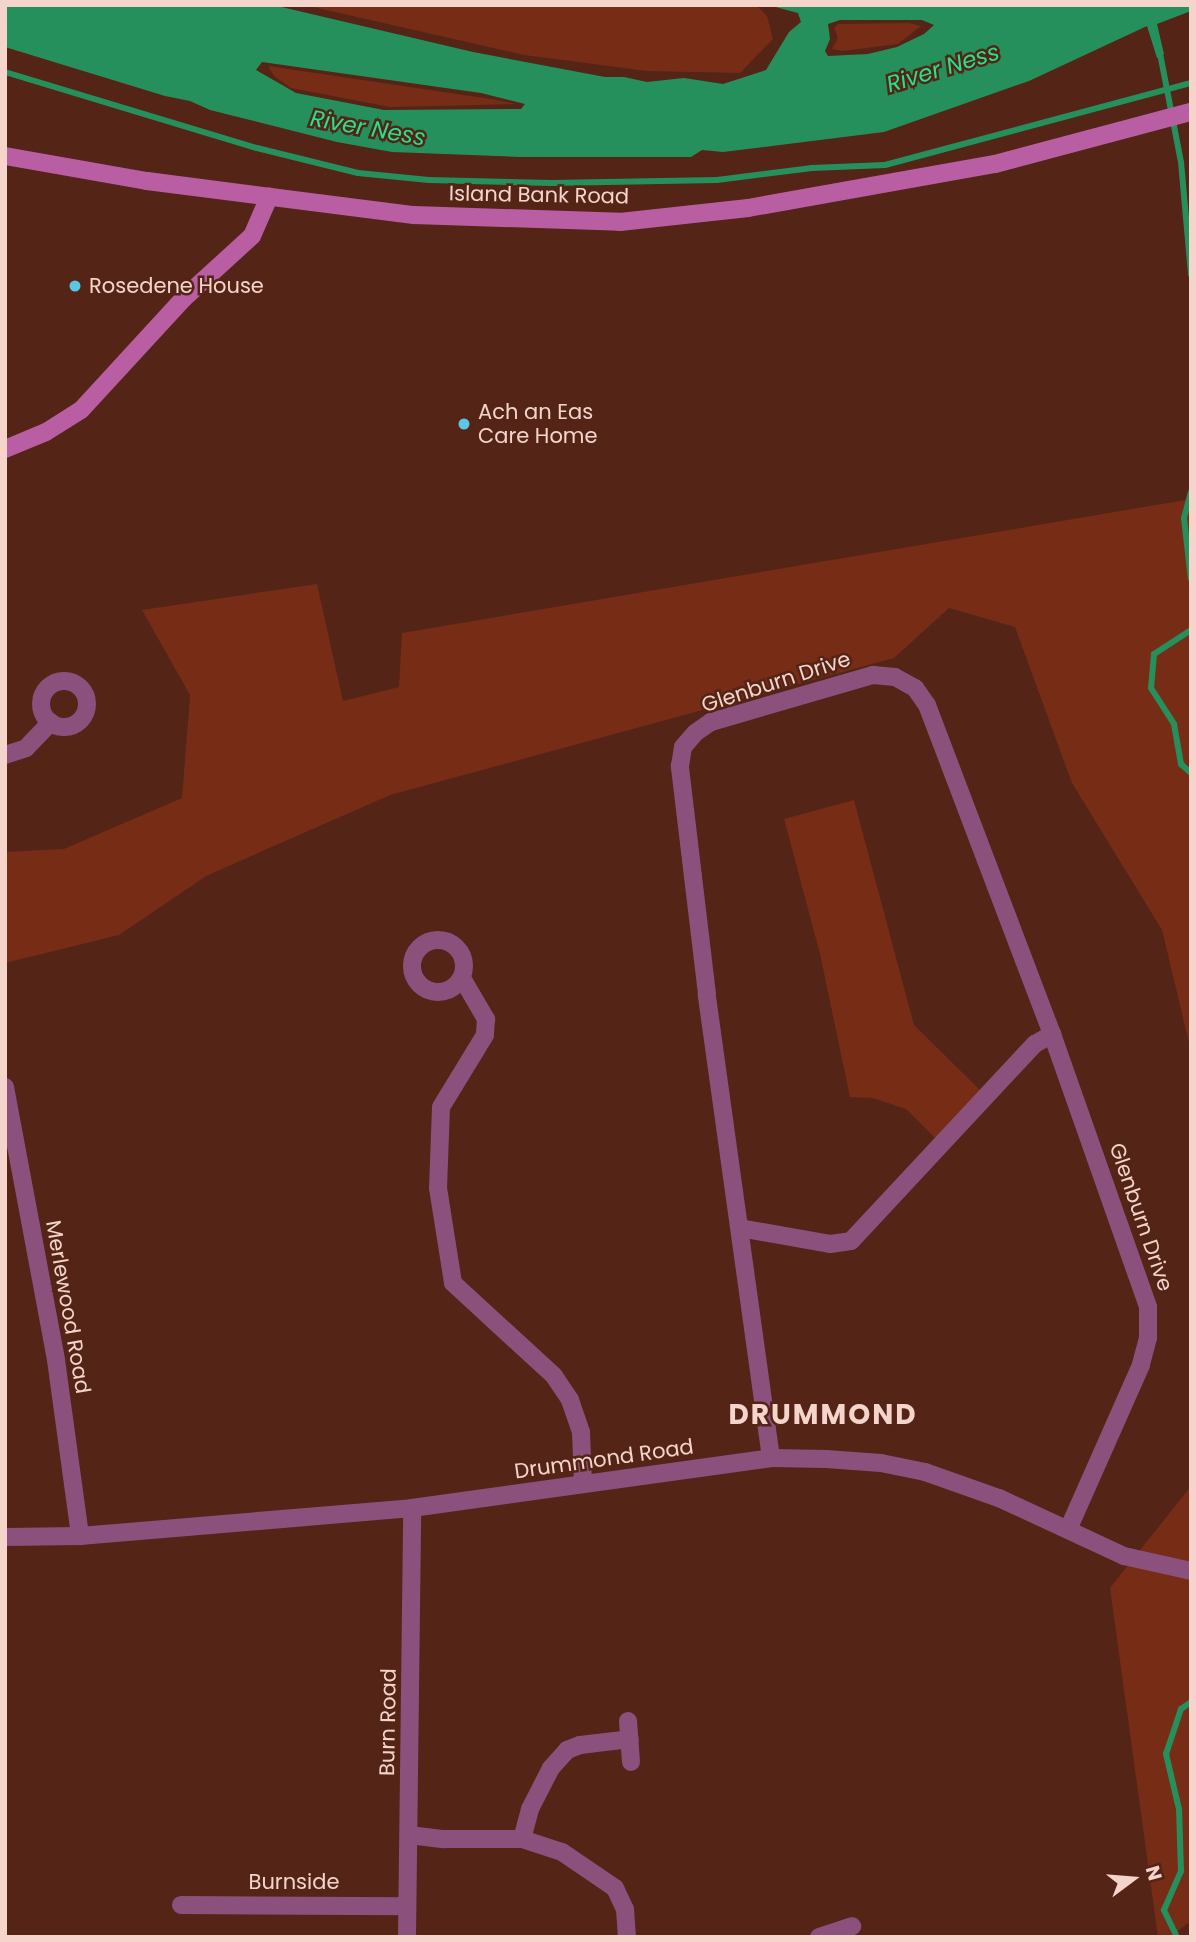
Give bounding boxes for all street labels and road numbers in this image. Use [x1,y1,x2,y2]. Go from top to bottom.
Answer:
street label: Island Bank Road [449,181,629,209]
street label: Glenburn Drive [698,646,854,718]
street label: Glenburn Drive [1104,1140,1178,1294]
street label: Merlewood Road [40,1218,96,1396]
street label: Drummond Road [513,1434,695,1484]
street label: Burn Road [374,1668,402,1776]
street label: Burnside [249,1869,339,1895]

